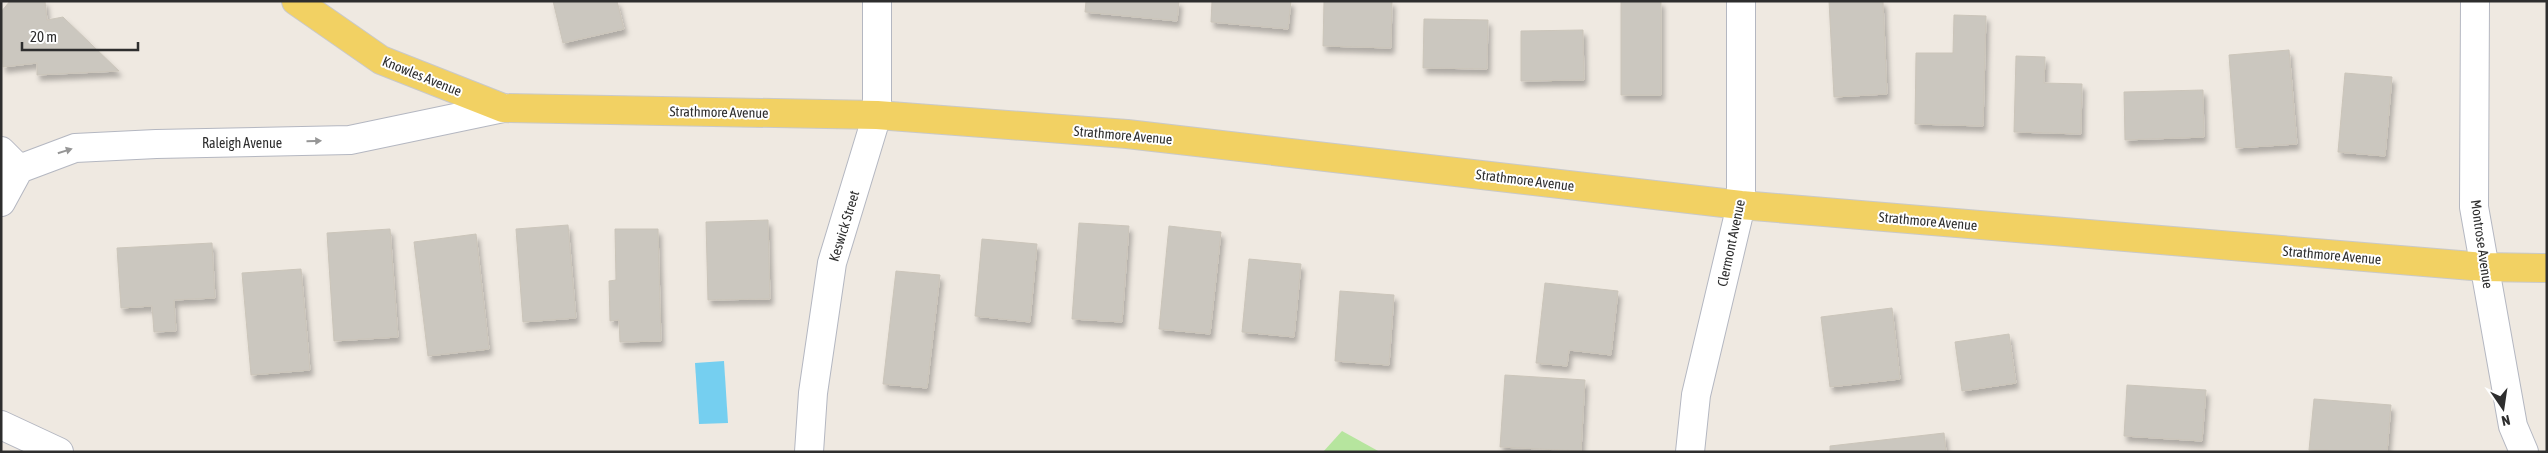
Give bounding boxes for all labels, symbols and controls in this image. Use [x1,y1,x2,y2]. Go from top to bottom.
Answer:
scale bar [22,20,139,52]
text: 20 m [30,28,57,45]
street label: Knowles Avenue [380,53,464,99]
street label: Strathmore Avenue [669,103,769,121]
street label: Strathmore Avenue [1073,123,1173,147]
street label: Raleigh Avenue [202,135,282,151]
one-way arrow [306,137,322,145]
one-way arrow [57,147,72,155]
street label: Strathmore Avenue [1475,166,1575,194]
street label: Keswick Street [826,189,862,263]
street label: Clermont Avenue [1714,198,1748,288]
street label: Montrose Avenue [2468,199,2496,289]
street label: Strathmore Avenue [1878,209,1978,233]
street label: Strathmore Avenue [2282,243,2382,267]
north arrow [2478,383,2528,433]
text: N [2500,412,2512,429]

